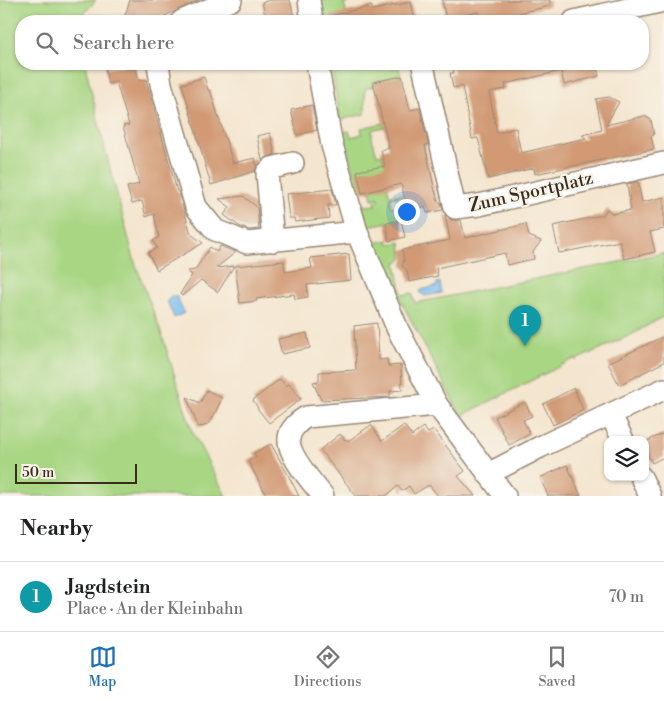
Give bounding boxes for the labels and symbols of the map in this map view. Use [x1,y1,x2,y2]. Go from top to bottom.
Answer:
street label: Zum Sportplatz [467,167,595,217]
your location [394,199,420,225]
pin: 1 [509,305,541,346]
scale bar [15,461,138,484]

